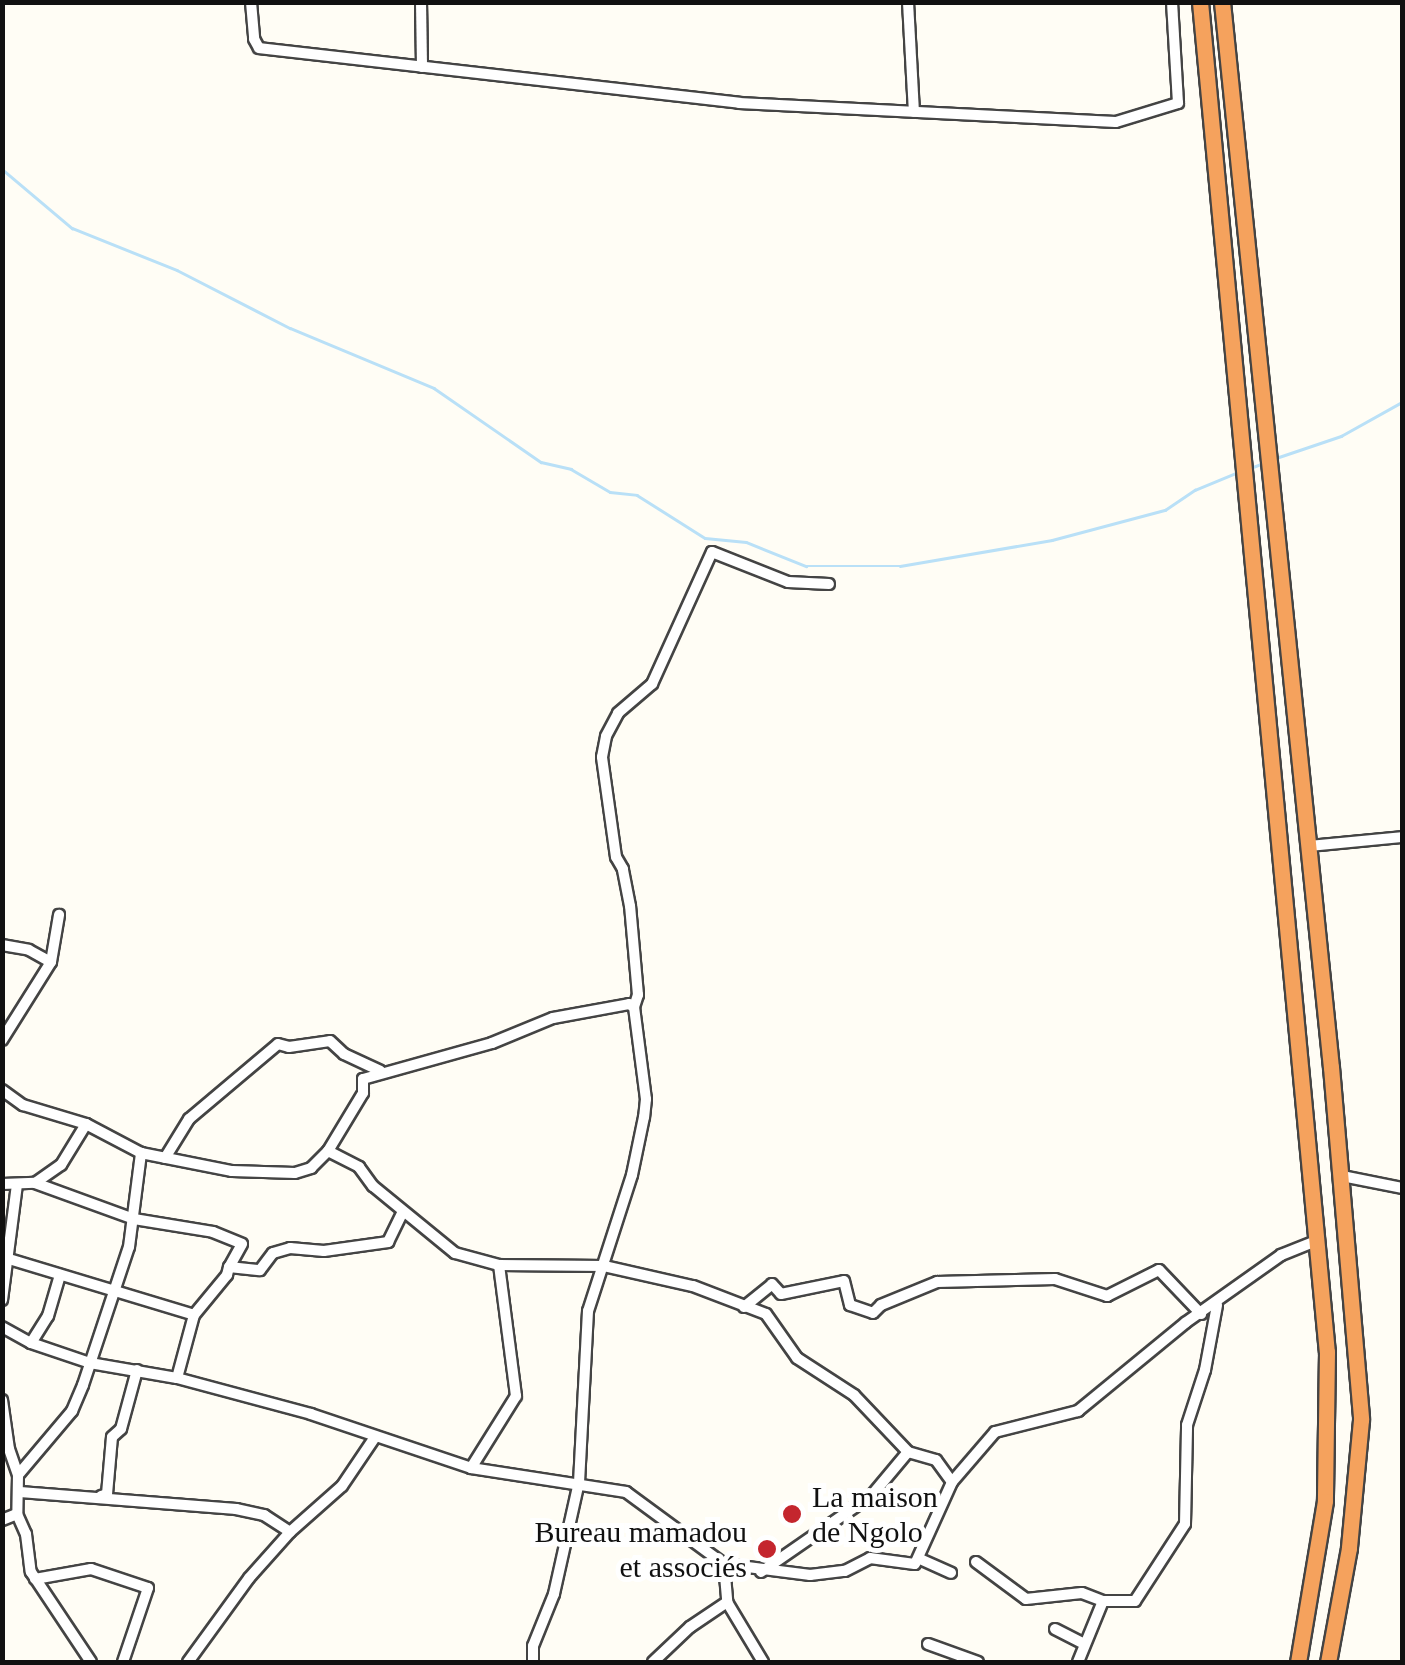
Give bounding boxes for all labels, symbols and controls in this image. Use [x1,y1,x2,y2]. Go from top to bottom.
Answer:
place label: La maison de Ngolo [812,1479,938,1550]
marker: La maison de Ngolo [781,1503,803,1525]
place label: Bureau mamadou et associés [535,1514,747,1584]
marker: Bureau mamadou et associés [756,1538,778,1560]

